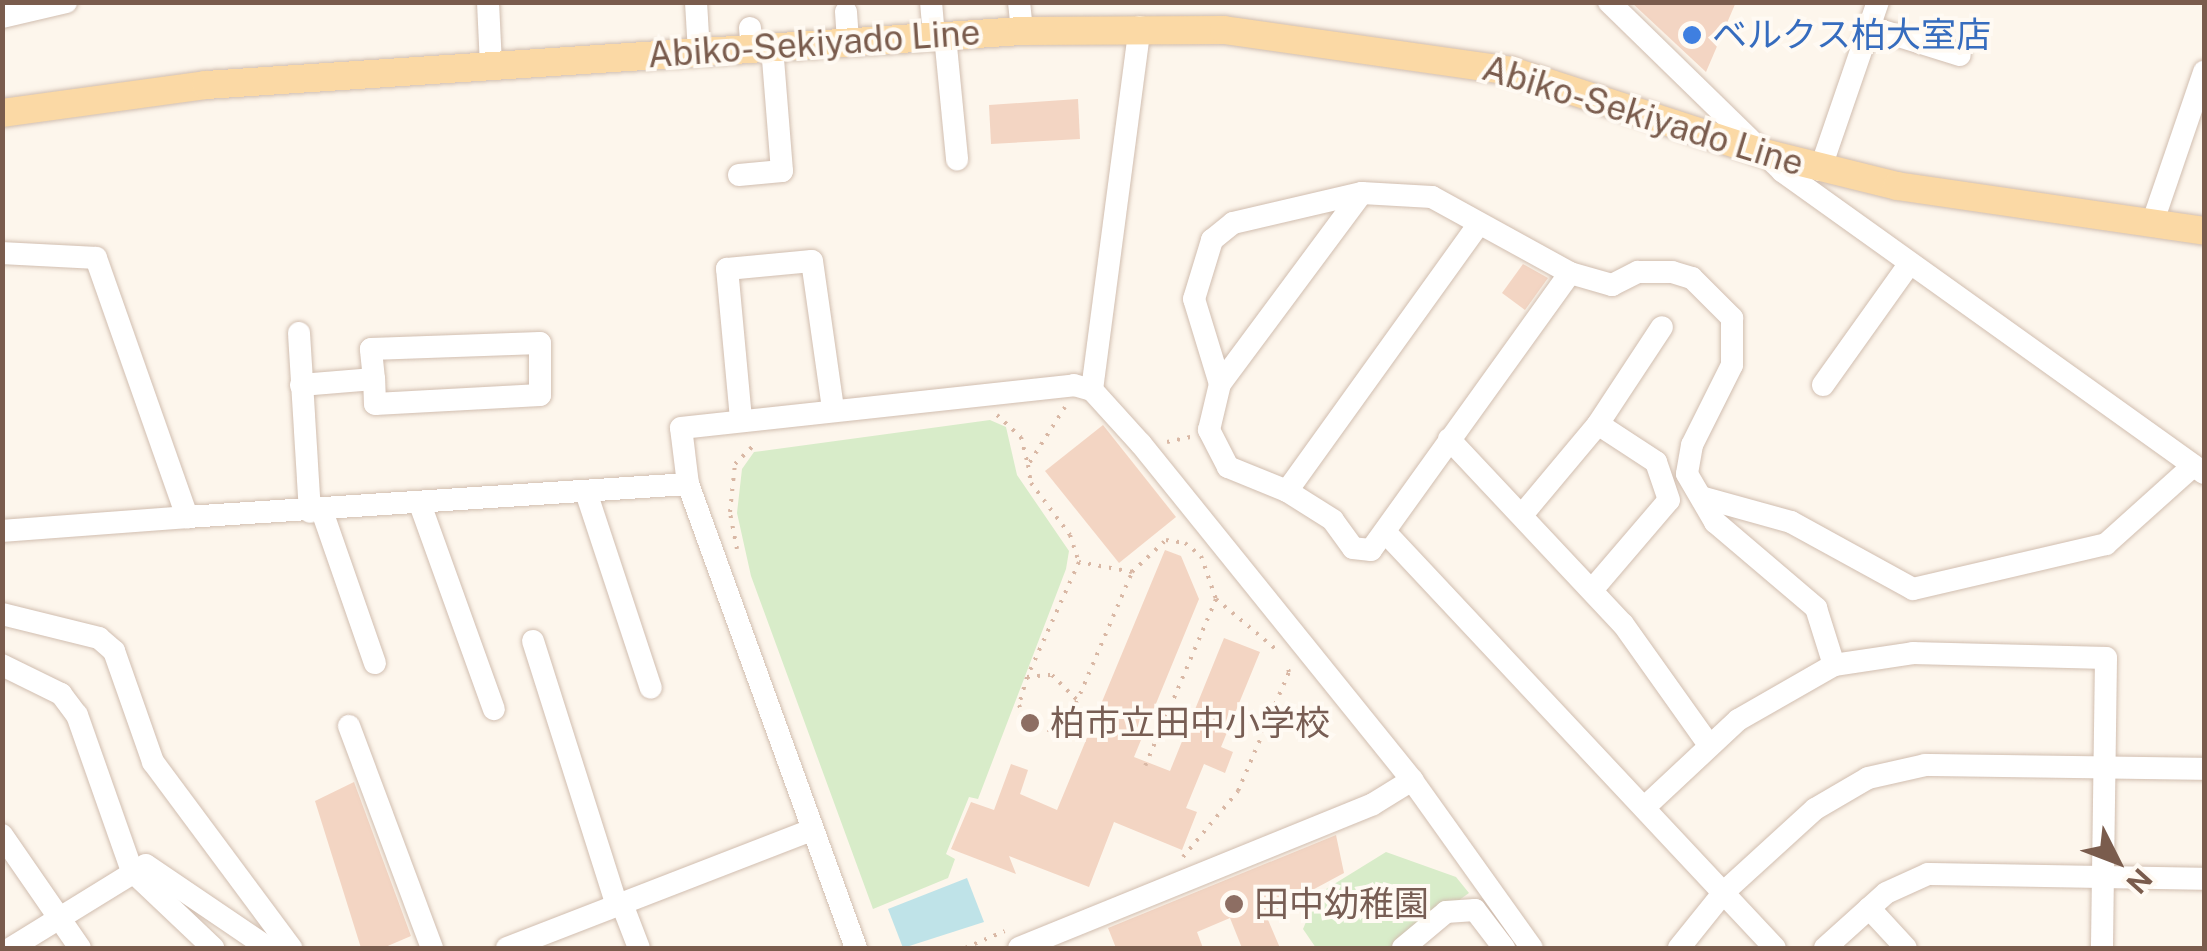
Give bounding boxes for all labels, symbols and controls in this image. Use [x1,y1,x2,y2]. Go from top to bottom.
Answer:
street label: Abiko-Sekiyado Line [646,11,982,77]
place label: ベルクス柏大室店 [1712,14,1992,56]
marker: ベルクス柏大室店 [1681,24,1703,46]
street label: Abiko-Sekiyado Line [1477,47,1809,185]
place label: 柏市立田中小学校 [1050,702,1330,744]
marker: 柏市立田中小学校 [1019,712,1041,734]
north arrow [2067,811,2167,911]
text: N [2120,862,2159,901]
place label: 田中幼稚園 [1254,883,1429,925]
marker: 田中幼稚園 [1223,893,1245,915]

